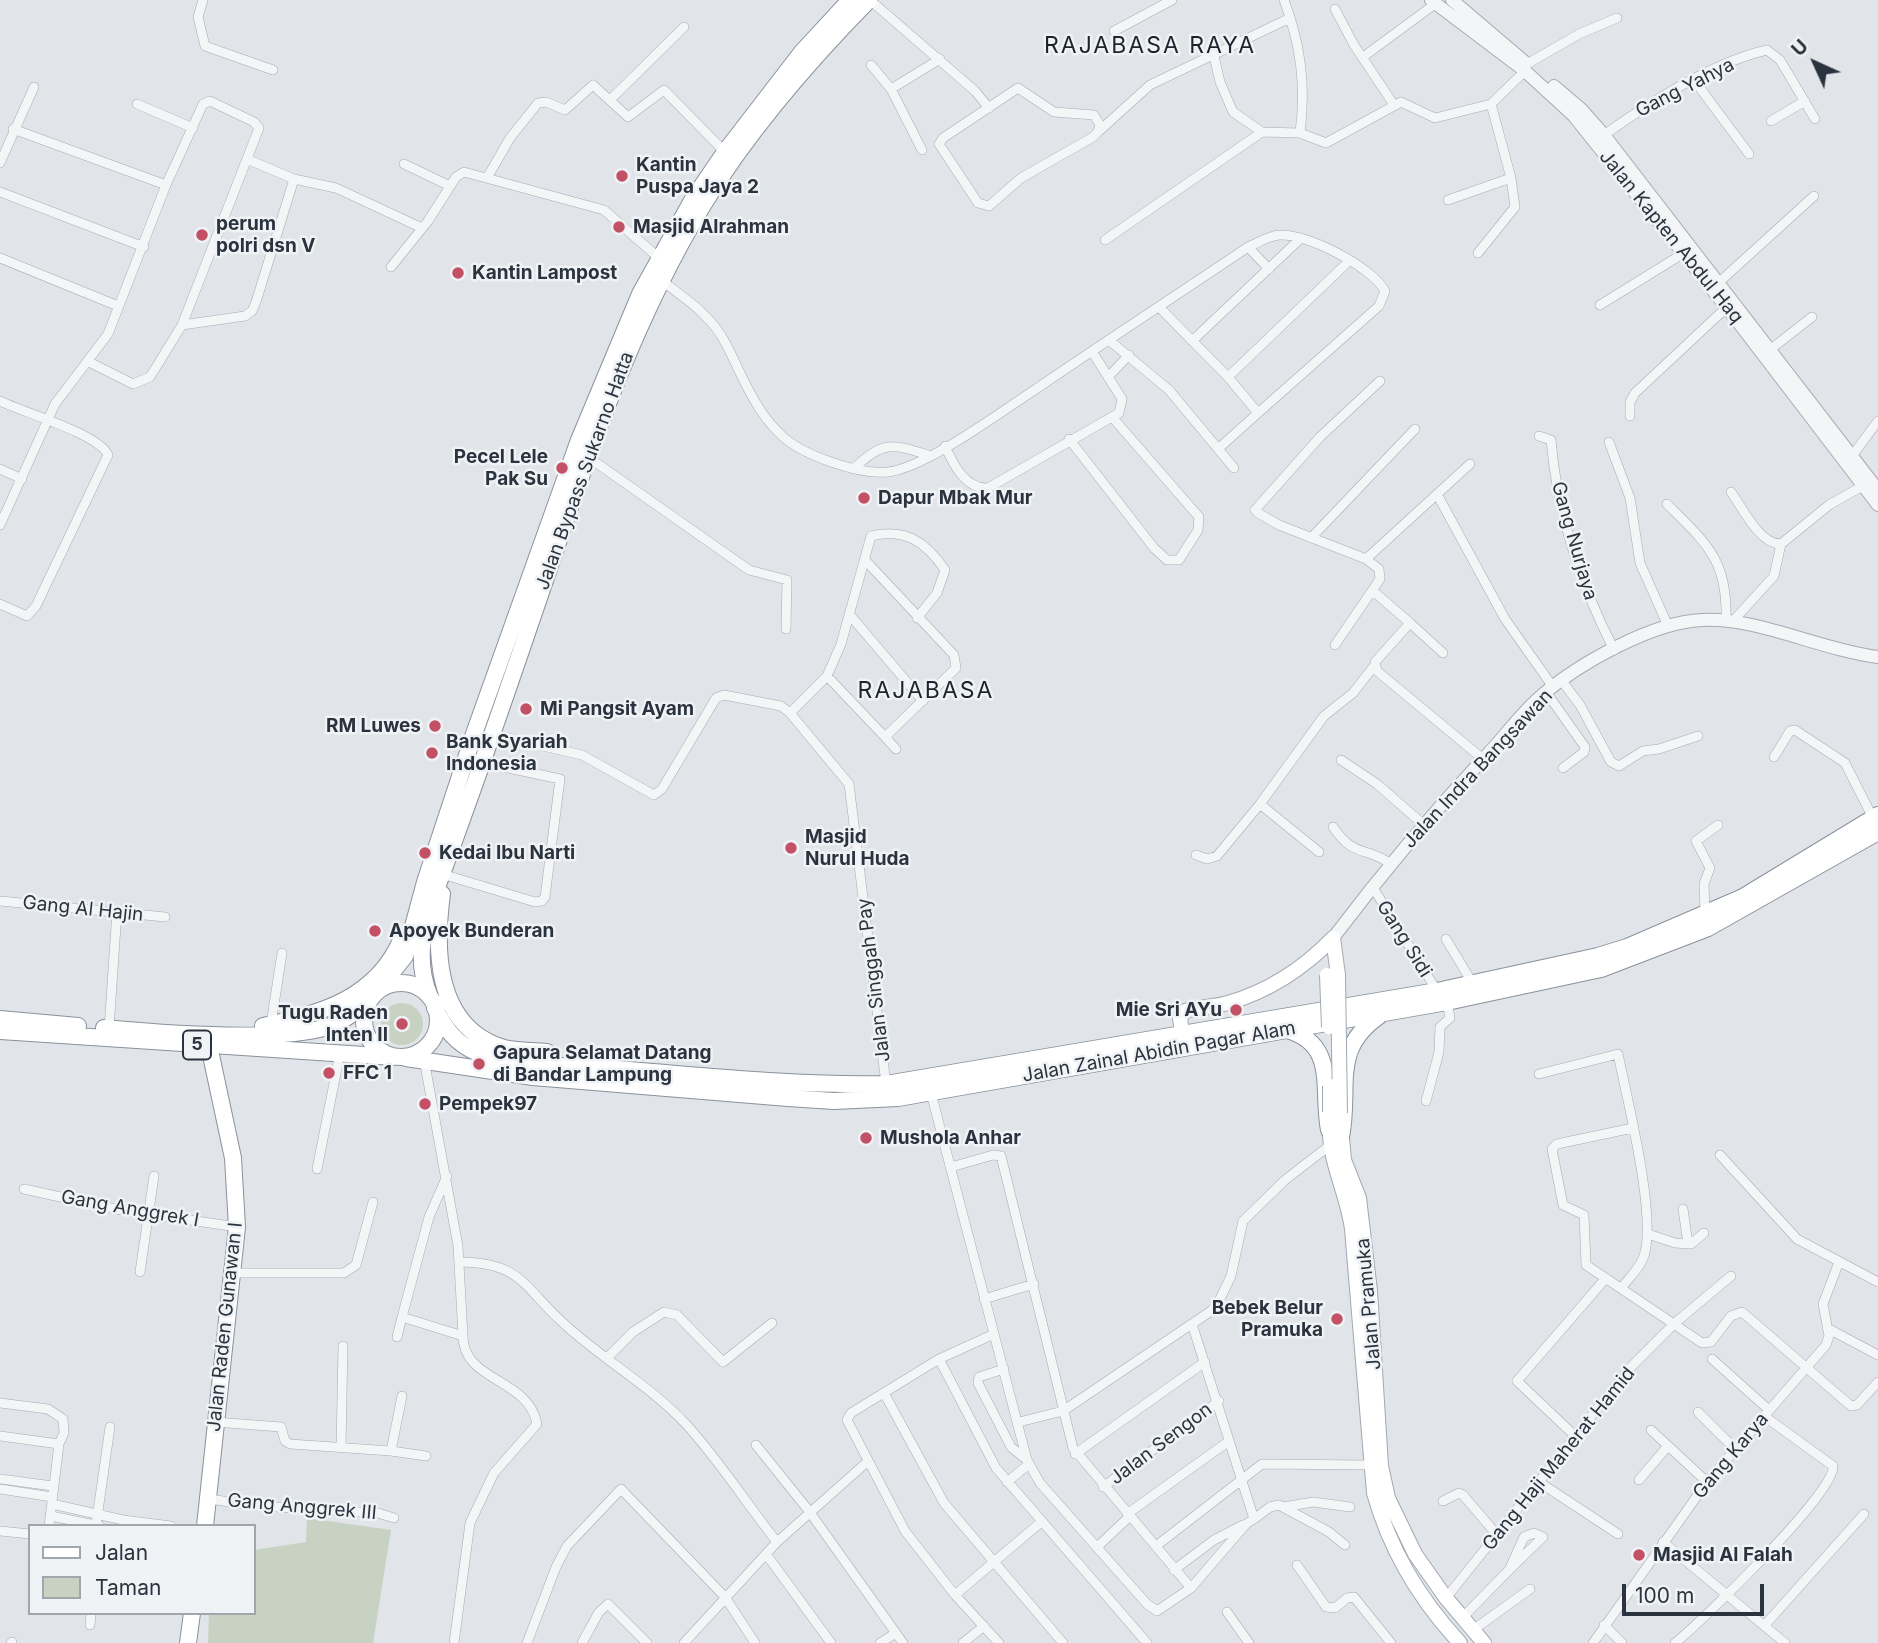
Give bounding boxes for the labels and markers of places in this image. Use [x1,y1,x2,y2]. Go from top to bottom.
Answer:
place label: Kantin Puspa Jaya 2 [636,154,759,198]
marker: Kantin Puspa Jaya 2 [614,168,630,184]
place label: perum polri dsn V [216,213,315,257]
place label: Masjid Alrahman [633,216,789,238]
marker: Masjid Alrahman [611,219,627,235]
marker: perum polri dsn V [194,227,210,243]
place label: Kantin Lampost [472,262,617,284]
marker: Kantin Lampost [450,265,466,281]
place label: Pecel Lele Pak Su [454,446,548,490]
marker: Pecel Lele Pak Su [554,460,570,476]
place label: Dapur Mbak Mur [878,487,1032,509]
marker: Dapur Mbak Mur [856,490,872,506]
place label: Mi Pangsit Ayam [540,698,694,720]
marker: Mi Pangsit Ayam [518,701,534,717]
place label: RM Luwes [326,715,421,737]
marker: RM Luwes [427,718,443,734]
place label: Bank Syariah Indonesia [446,731,568,775]
marker: Bank Syariah Indonesia [424,745,440,761]
place label: Masjid Nurul Huda [805,826,910,870]
marker: Masjid Nurul Huda [783,840,799,856]
place label: Kedai Ibu Narti [439,842,575,864]
marker: Kedai Ibu Narti [417,845,433,861]
place label: Apoyek Bunderan [389,920,554,942]
marker: Apoyek Bunderan [367,923,383,939]
place label: Mie Sri AYu [1116,999,1222,1021]
place label: Tugu Raden Inten II [278,1002,388,1046]
marker: Mie Sri AYu [1228,1002,1244,1018]
marker: Tugu Raden Inten II [394,1016,410,1032]
place label: Gapura Selamat Datang di Bandar Lampung [493,1042,712,1086]
marker: Gapura Selamat Datang di Bandar Lampung [471,1056,487,1072]
place label: FFC 1 [343,1062,392,1084]
marker: FFC 1 [321,1065,337,1081]
place label: Pempek97 [439,1093,537,1115]
marker: Pempek97 [417,1096,433,1112]
place label: Mushola Anhar [880,1127,1021,1149]
marker: Mushola Anhar [858,1130,874,1146]
place label: Bebek Belur Pramuka [1212,1297,1323,1341]
marker: Bebek Belur Pramuka [1329,1311,1345,1327]
place label: Masjid Al Falah [1653,1544,1793,1566]
marker: Masjid Al Falah [1631,1547,1647,1563]

